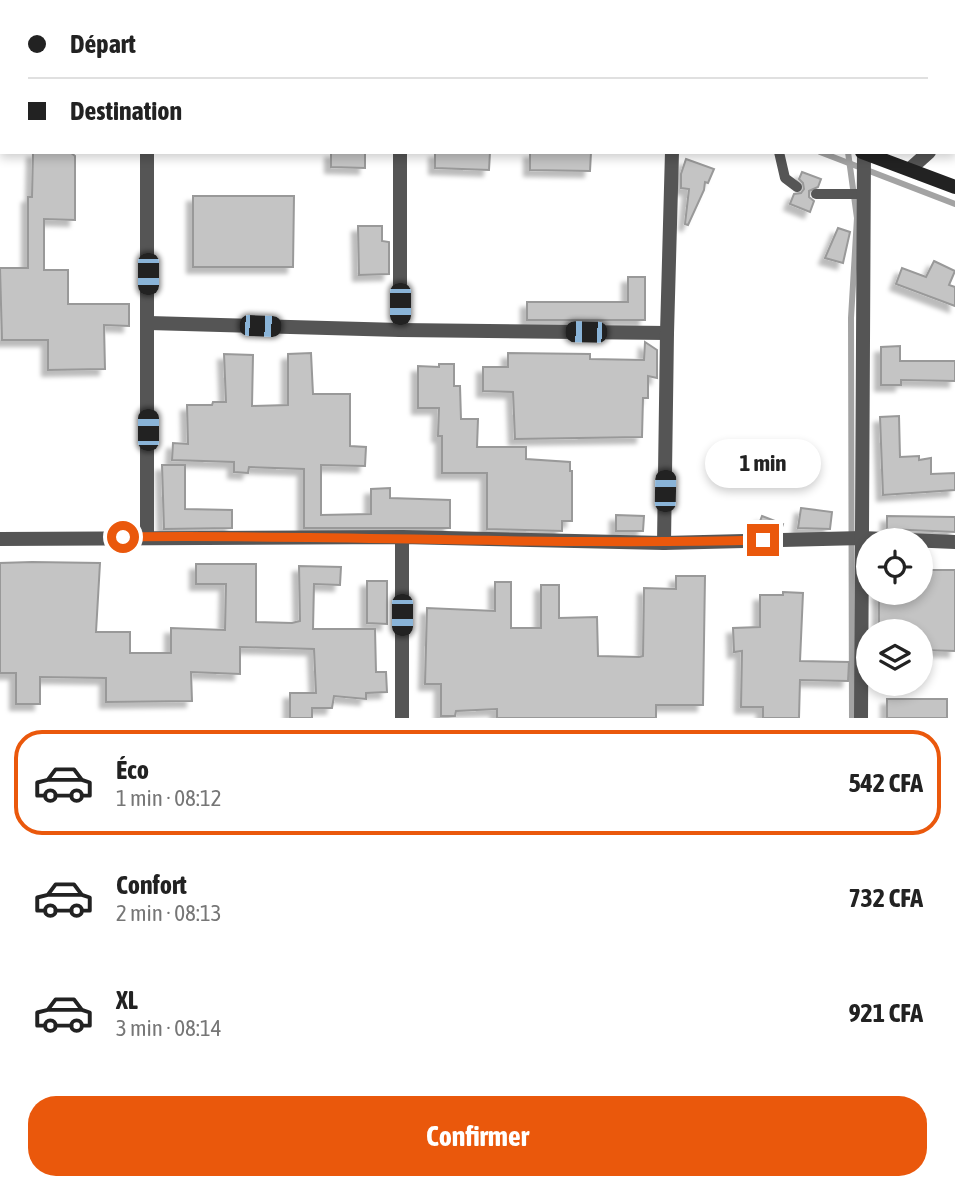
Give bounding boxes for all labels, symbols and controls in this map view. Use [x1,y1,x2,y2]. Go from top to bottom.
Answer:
text: Départ [70,29,136,59]
text: Destination [70,96,182,126]
car [138,253,159,295]
car [390,283,411,325]
car [239,315,282,337]
car [565,321,608,343]
car [138,409,159,451]
callout: 1 min [705,438,821,488]
text: 1 min [740,450,786,476]
car [655,470,676,512]
route start [107,521,139,553]
route end [747,524,779,556]
map controls [856,528,933,696]
button: locate [856,528,933,605]
car [392,594,413,636]
button: layers [856,619,933,696]
icon: car [32,751,95,814]
text: Éco [116,755,149,785]
text: 542 CFA [848,768,923,798]
text: 1 min · 08:12 [116,785,222,811]
icon: car [32,866,95,929]
text: Confort [116,870,187,900]
text: 732 CFA [848,883,923,913]
text: 2 min · 08:13 [116,900,222,926]
icon: car [32,981,95,1044]
text: XL [116,985,138,1015]
text: 921 CFA [848,998,923,1028]
text: 3 min · 08:14 [116,1015,222,1041]
button: Confirmer [28,1096,927,1176]

